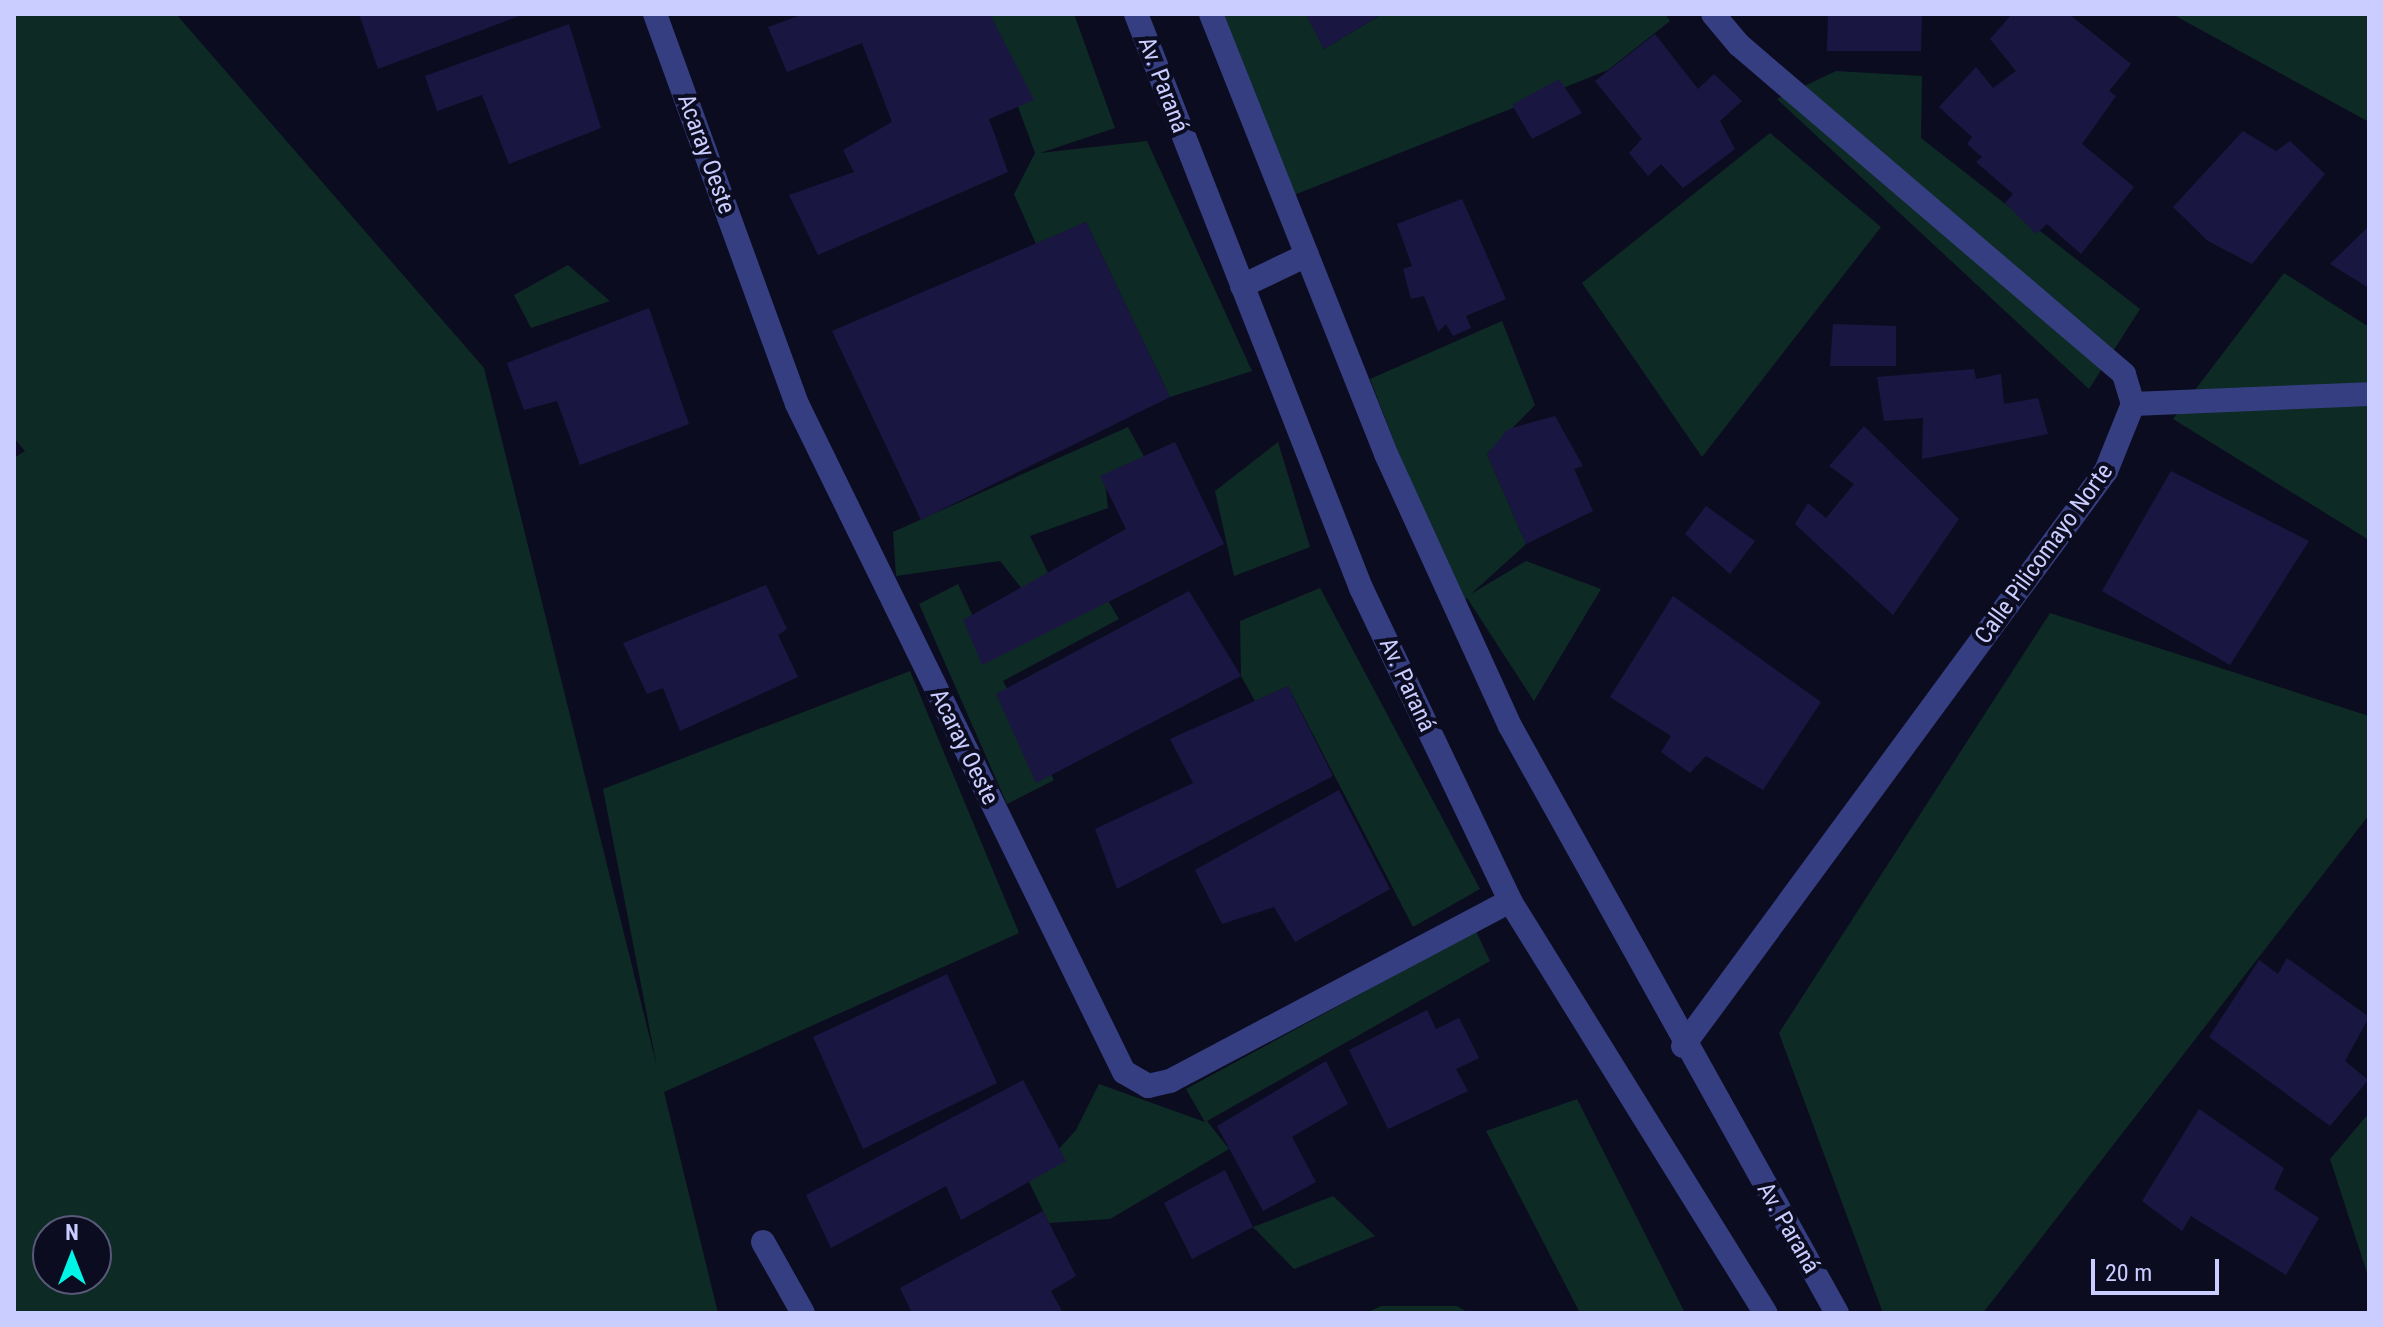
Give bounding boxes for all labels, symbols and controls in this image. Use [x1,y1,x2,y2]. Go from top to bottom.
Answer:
street label: Av. Paraná [1132,33,1194,137]
street label: Acaray Oeste [671,90,741,218]
street label: Calle Pilicomayo Norte [1969,458,2119,650]
street label: Av. Paraná [1373,633,1441,737]
street label: Acaray Oeste [924,684,1004,810]
street label: Av. Paraná [1750,1177,1826,1279]
north arrow [32,1215,112,1295]
text: N [65,1220,79,1245]
scale bar [2095,1243,2223,1293]
text: 20 m [2105,1259,2152,1287]

